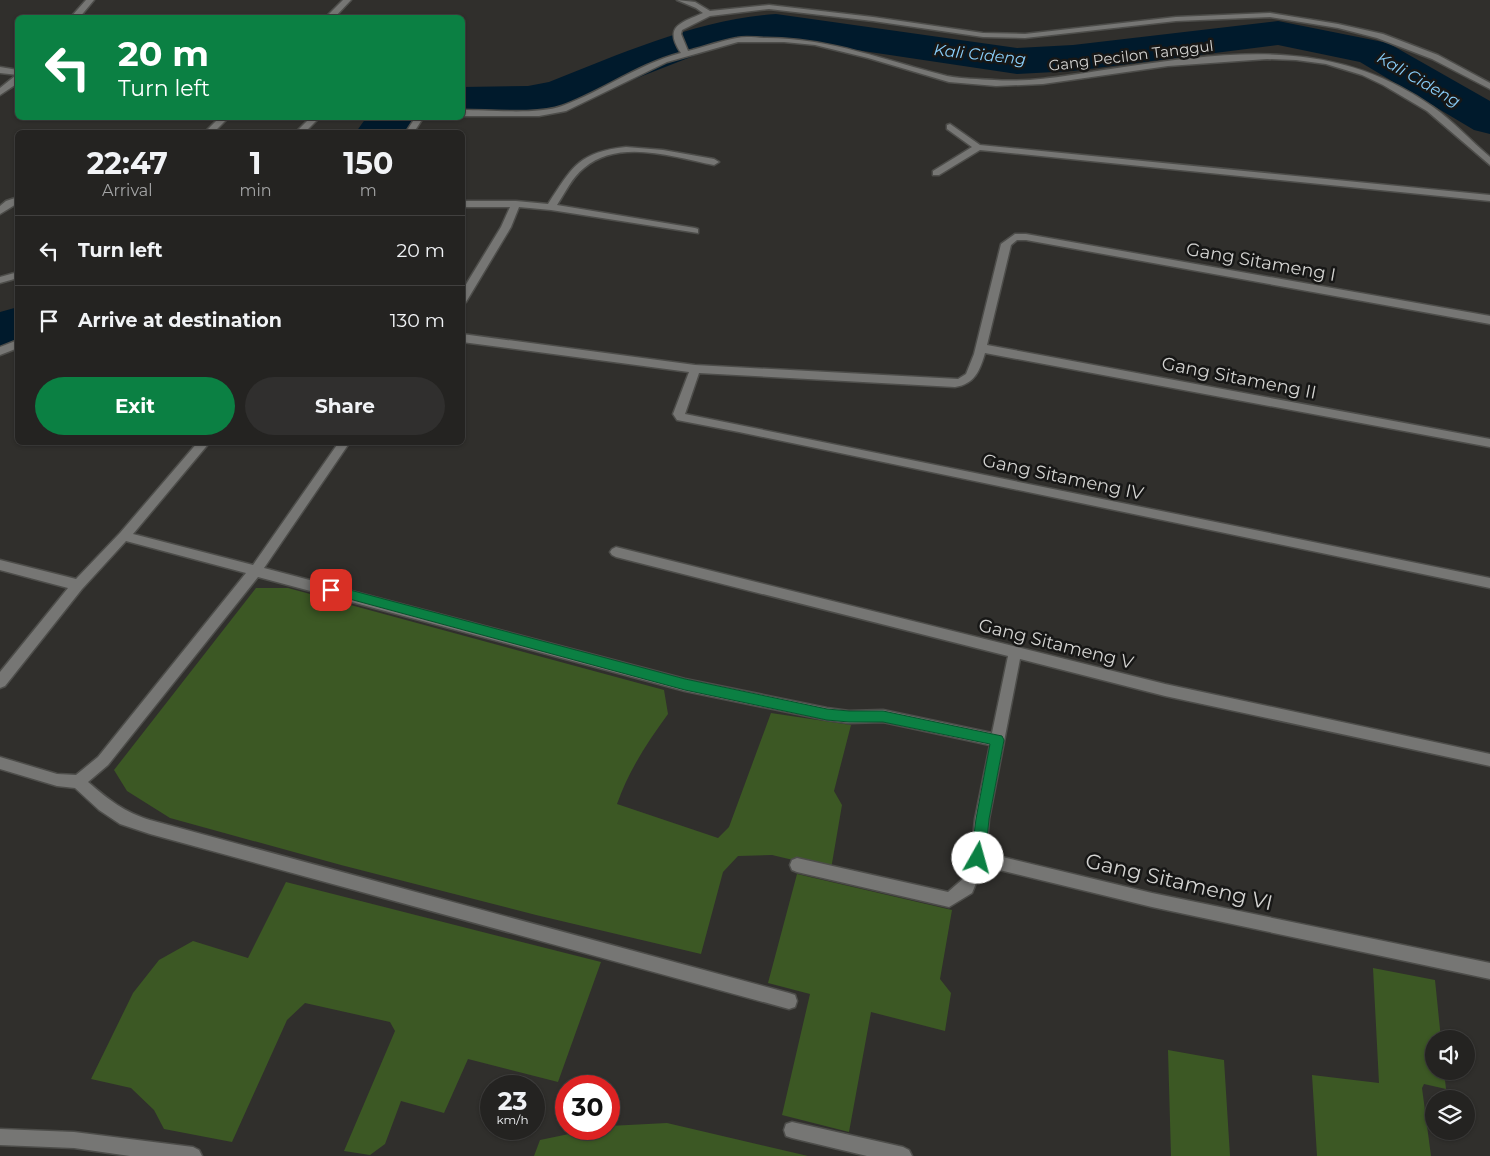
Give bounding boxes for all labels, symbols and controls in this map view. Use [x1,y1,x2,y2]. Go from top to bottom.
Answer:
text: 20 m [118,32,209,75]
icon: left [35,35,100,100]
street label: Gang Pecilon Tanggul [1047,36,1215,75]
water label: Kali Cideng [933,40,1027,69]
water label: Kali Cideng [1374,48,1464,111]
text: Turn left [118,75,210,102]
text: 22:47 [87,145,168,182]
text: 1 [250,145,262,182]
text: 150 [343,145,393,182]
text: Arrival [102,181,153,200]
text: min [240,181,272,200]
text: m [360,181,377,200]
icon: left [35,237,63,265]
street label: Gang Sitameng I [1184,238,1338,286]
text: Turn left [78,239,163,262]
text: 20 m [397,239,445,262]
icon: arrive [35,307,63,335]
text: Arrive at destination [78,309,282,332]
text: 130 m [390,309,445,332]
street label: Gang Sitameng II [1160,352,1318,404]
button: Exit [35,377,235,435]
button: Share [245,377,445,435]
street label: Gang Sitameng IV [981,449,1146,505]
pin [310,569,352,611]
icon: arrive [317,576,345,604]
street label: Gang Sitameng V [976,614,1136,674]
position arrow [951,831,1003,883]
street label: Gang Sitameng VI [1083,848,1275,915]
map controls [1425,1030,1475,1140]
button: sound [1425,1030,1475,1080]
speed limit sign: 30 [555,1075,620,1140]
text: 23 [498,1086,527,1116]
button: layers [1425,1090,1475,1140]
text: km/h [496,1112,529,1127]

